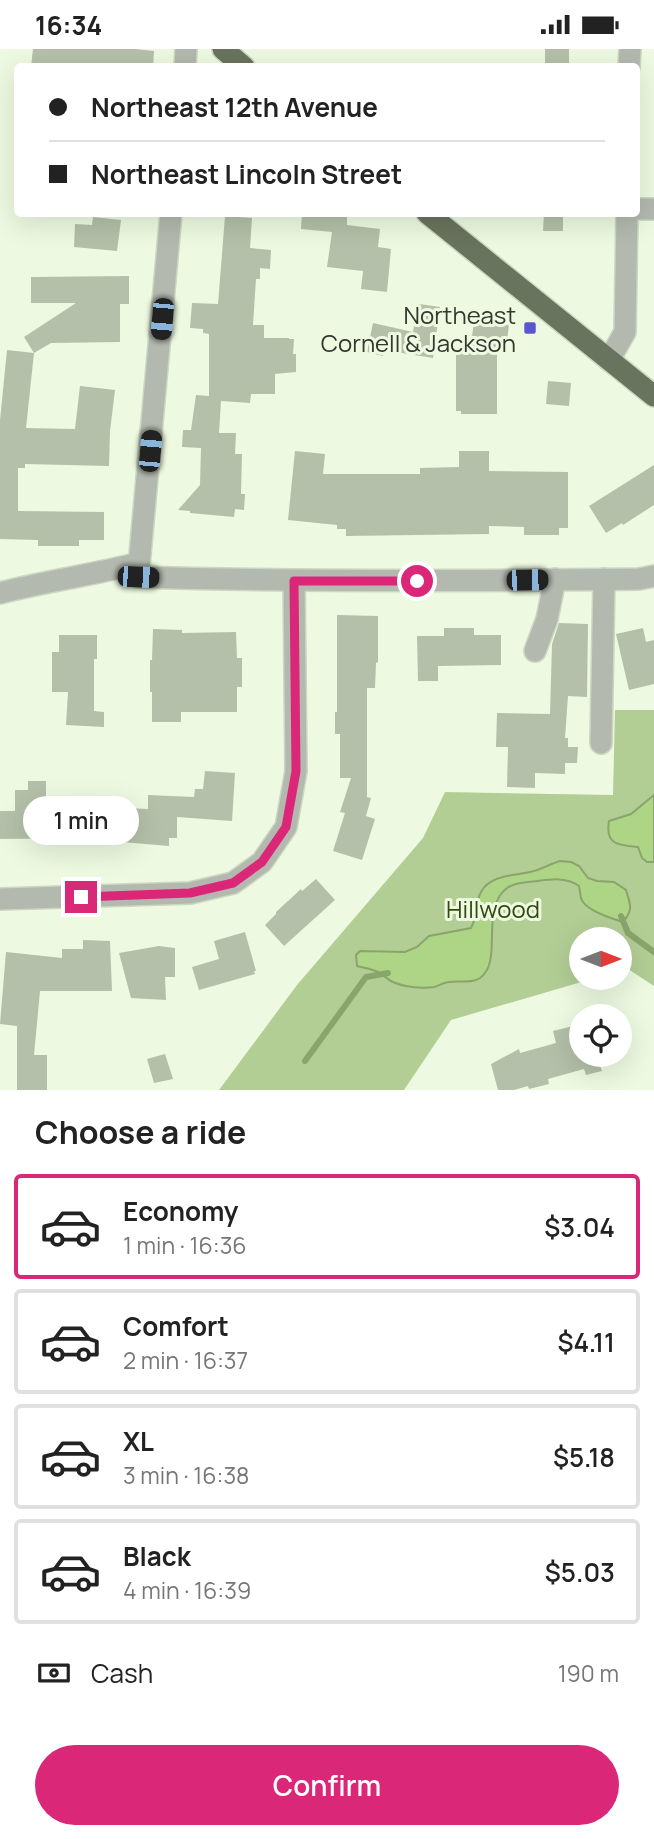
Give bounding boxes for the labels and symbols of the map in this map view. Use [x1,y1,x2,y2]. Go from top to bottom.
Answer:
car [150,297,175,341]
place label: Northeast Cornell & Jackson [321,298,516,359]
marker: Northeast Cornell & Jackson [522,320,538,336]
car [138,429,163,473]
route start [401,565,433,597]
car [117,566,160,588]
car [506,569,549,591]
callout: 1 min [23,795,139,845]
route end [65,881,97,913]
park label: Hillwood [446,892,540,925]
north arrow [569,927,632,991]

